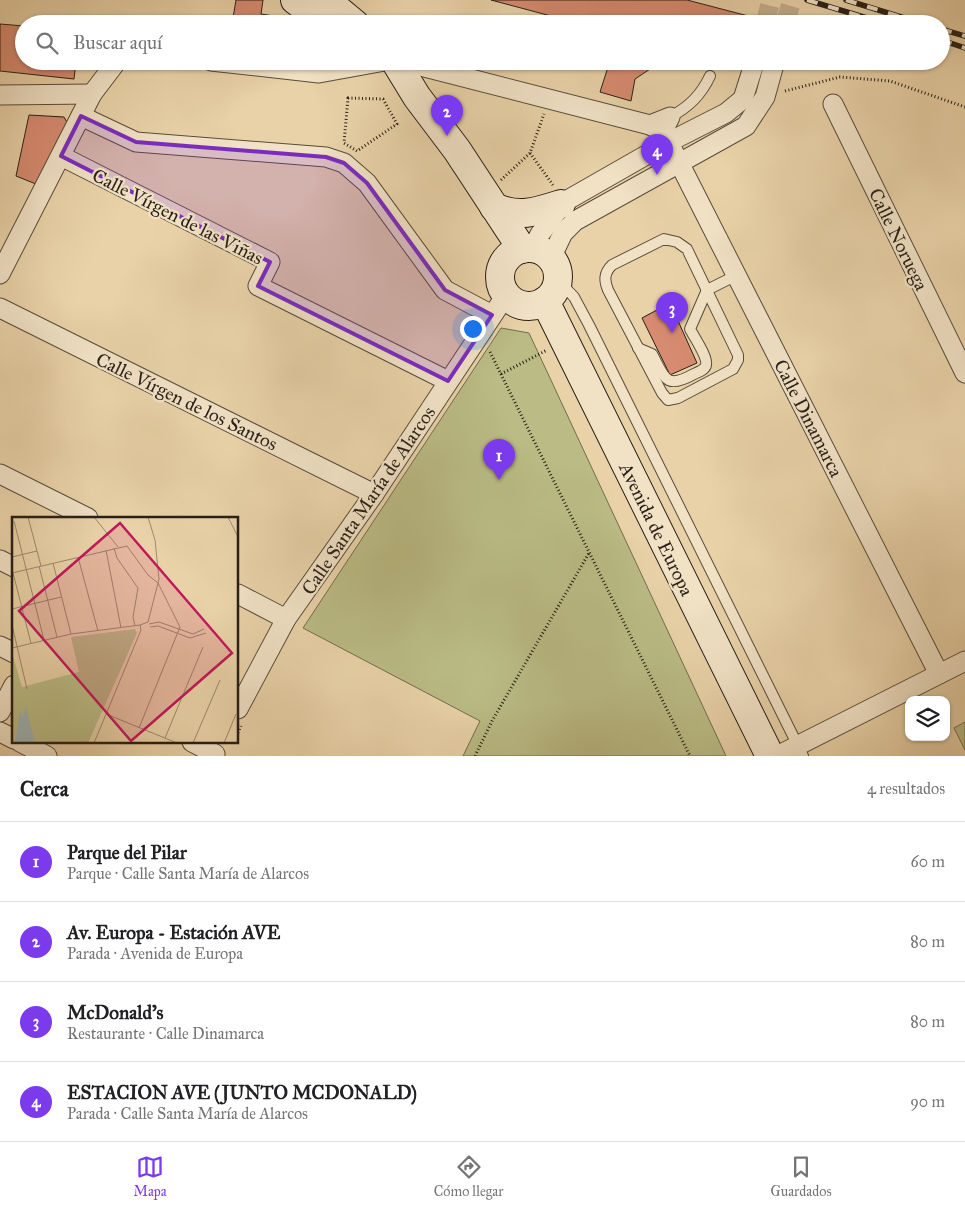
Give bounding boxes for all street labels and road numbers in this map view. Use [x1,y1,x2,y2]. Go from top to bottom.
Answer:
street label: Calle Vírgen de las Viñas [88,163,267,270]
street label: Calle Noruega [863,184,934,295]
street label: Calle Vírgen de los Santos [92,347,281,456]
street label: Calle Dinamarca [769,356,848,482]
street label: Calle Santa María de Alarcos [297,402,440,599]
street label: Avenida de Europa [614,458,699,601]

